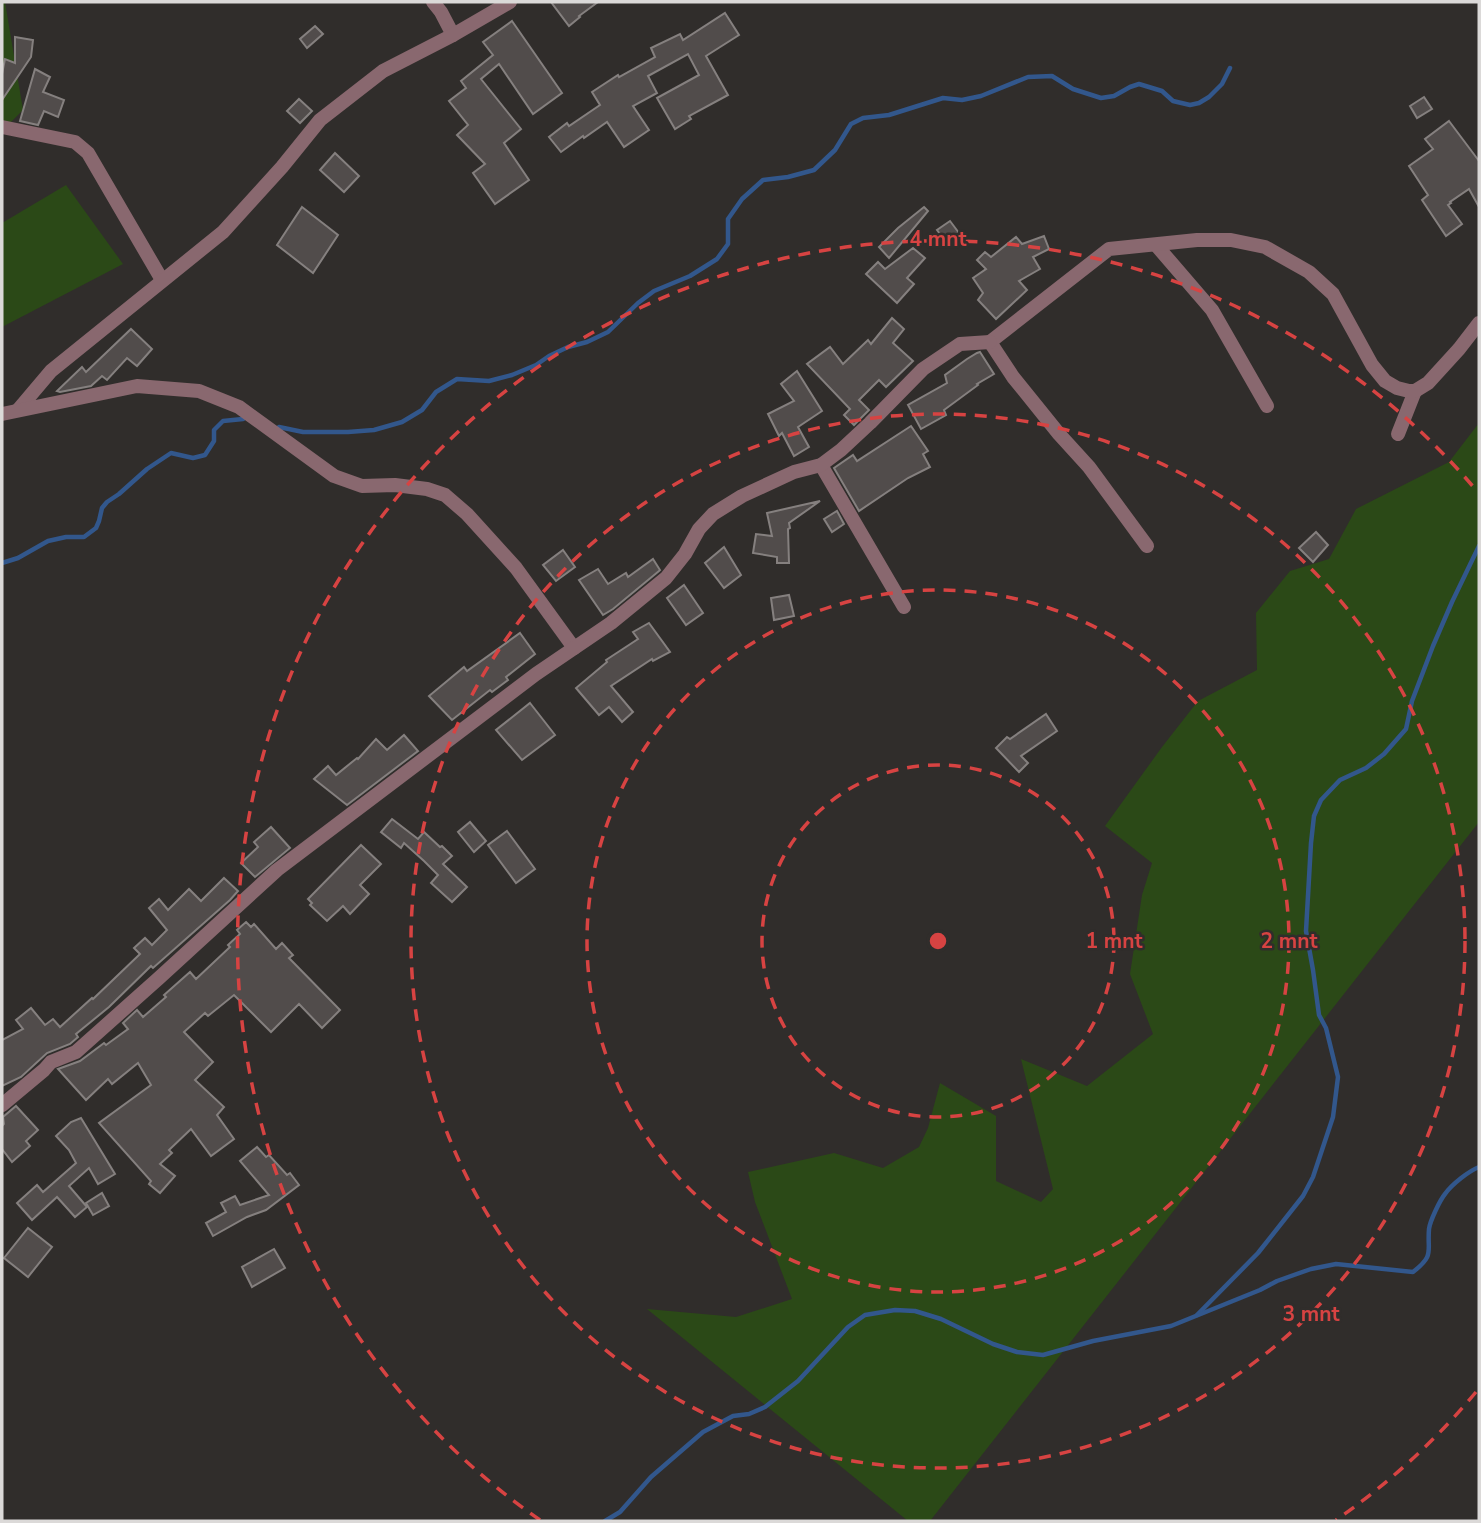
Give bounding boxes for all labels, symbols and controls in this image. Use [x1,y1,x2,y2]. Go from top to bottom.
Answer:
text: 4 mnt [909,225,967,253]
text: 1 mnt [1085,927,1143,955]
text: 2 mnt [1260,927,1318,955]
centre of rings [926,929,950,953]
text: 3 mnt [1282,1300,1340,1328]

